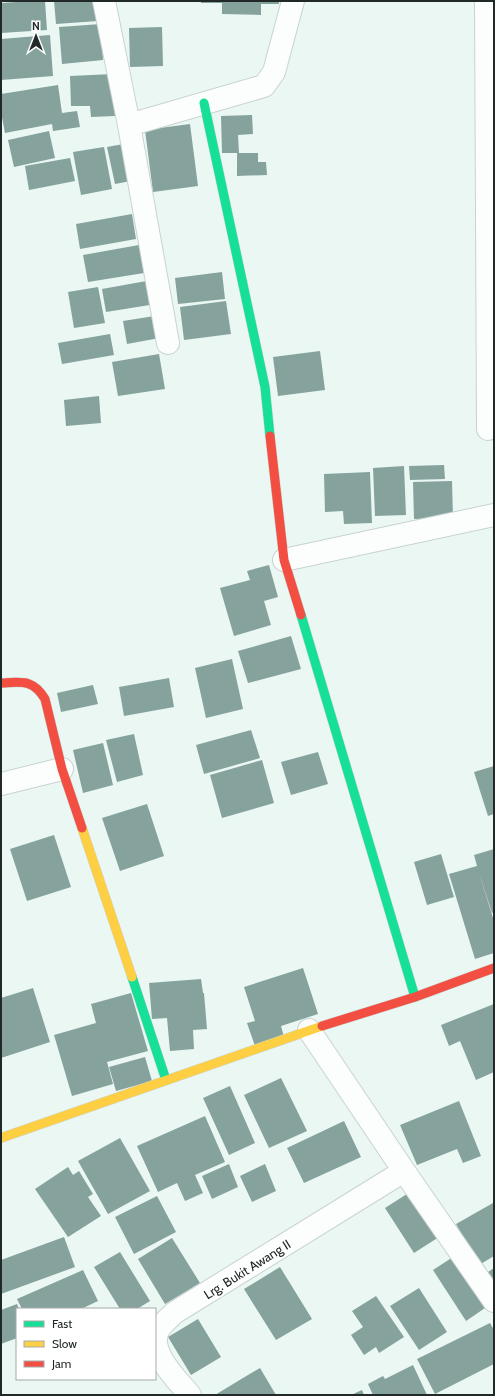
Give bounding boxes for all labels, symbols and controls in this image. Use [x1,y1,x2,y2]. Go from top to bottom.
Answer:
north arrow [16,16,56,56]
text: N [32,19,40,33]
street label: Lrg. Bukit Awang II [201,1236,293,1302]
legend [16,1308,156,1380]
text: Fast [52,1316,72,1331]
text: Slow [52,1336,77,1351]
text: Jam [51,1356,71,1371]

